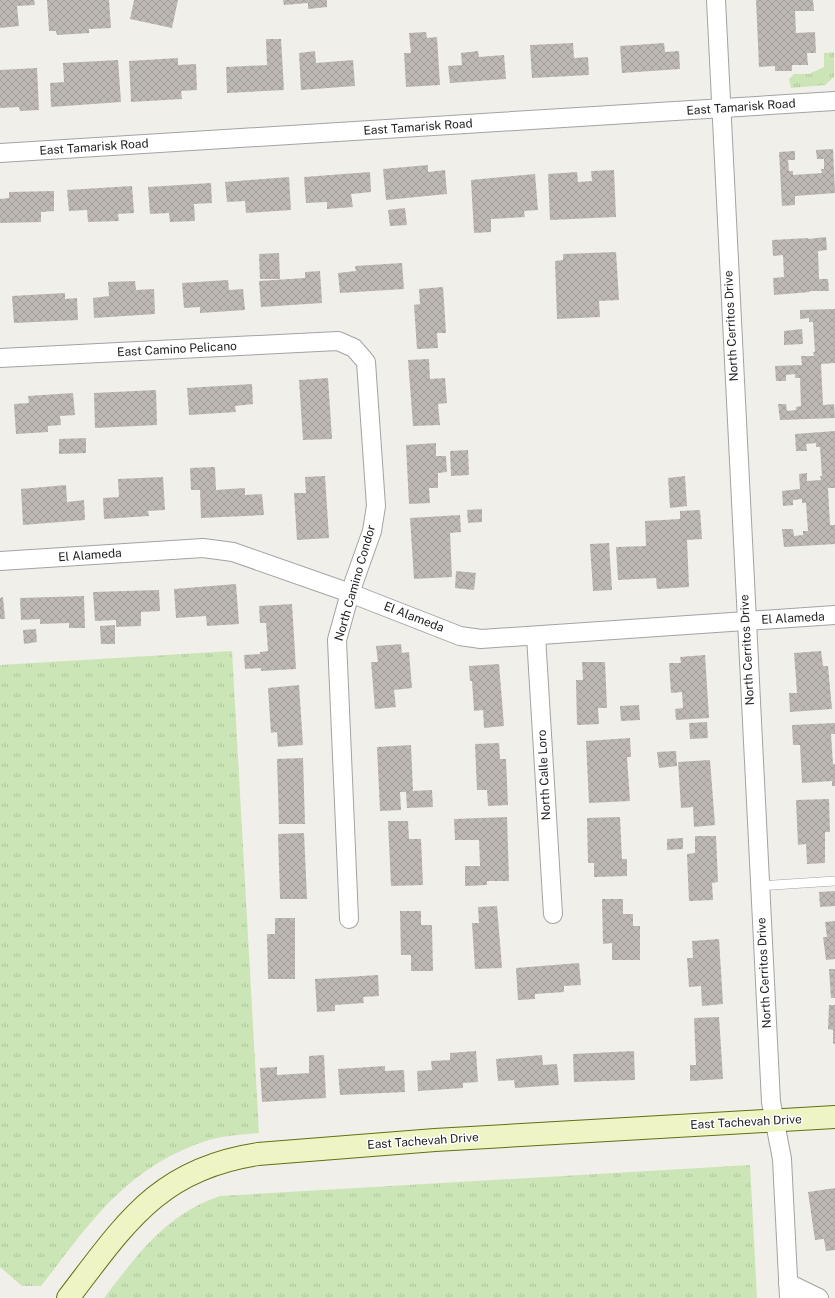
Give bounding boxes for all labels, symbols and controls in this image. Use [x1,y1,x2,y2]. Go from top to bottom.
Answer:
street label: East Tamarisk Road [686,96,796,118]
street label: East Tamarisk Road [363,116,473,138]
street label: East Tamarisk Road [39,136,149,158]
street label: North Cerritos Drive [721,270,741,382]
street label: East Camino Pelicano [117,339,237,359]
street label: North Camino Condor [332,523,378,643]
street label: El Alameda [58,546,122,564]
street label: North Cerritos Drive [737,594,757,706]
street label: El Alameda [382,599,446,635]
street label: El Alameda [761,609,825,627]
street label: North Calle Loro [535,729,553,821]
street label: North Cerritos Drive [754,917,774,1029]
street label: East Tachevah Drive [690,1112,802,1132]
street label: East Tachevah Drive [367,1130,479,1152]

